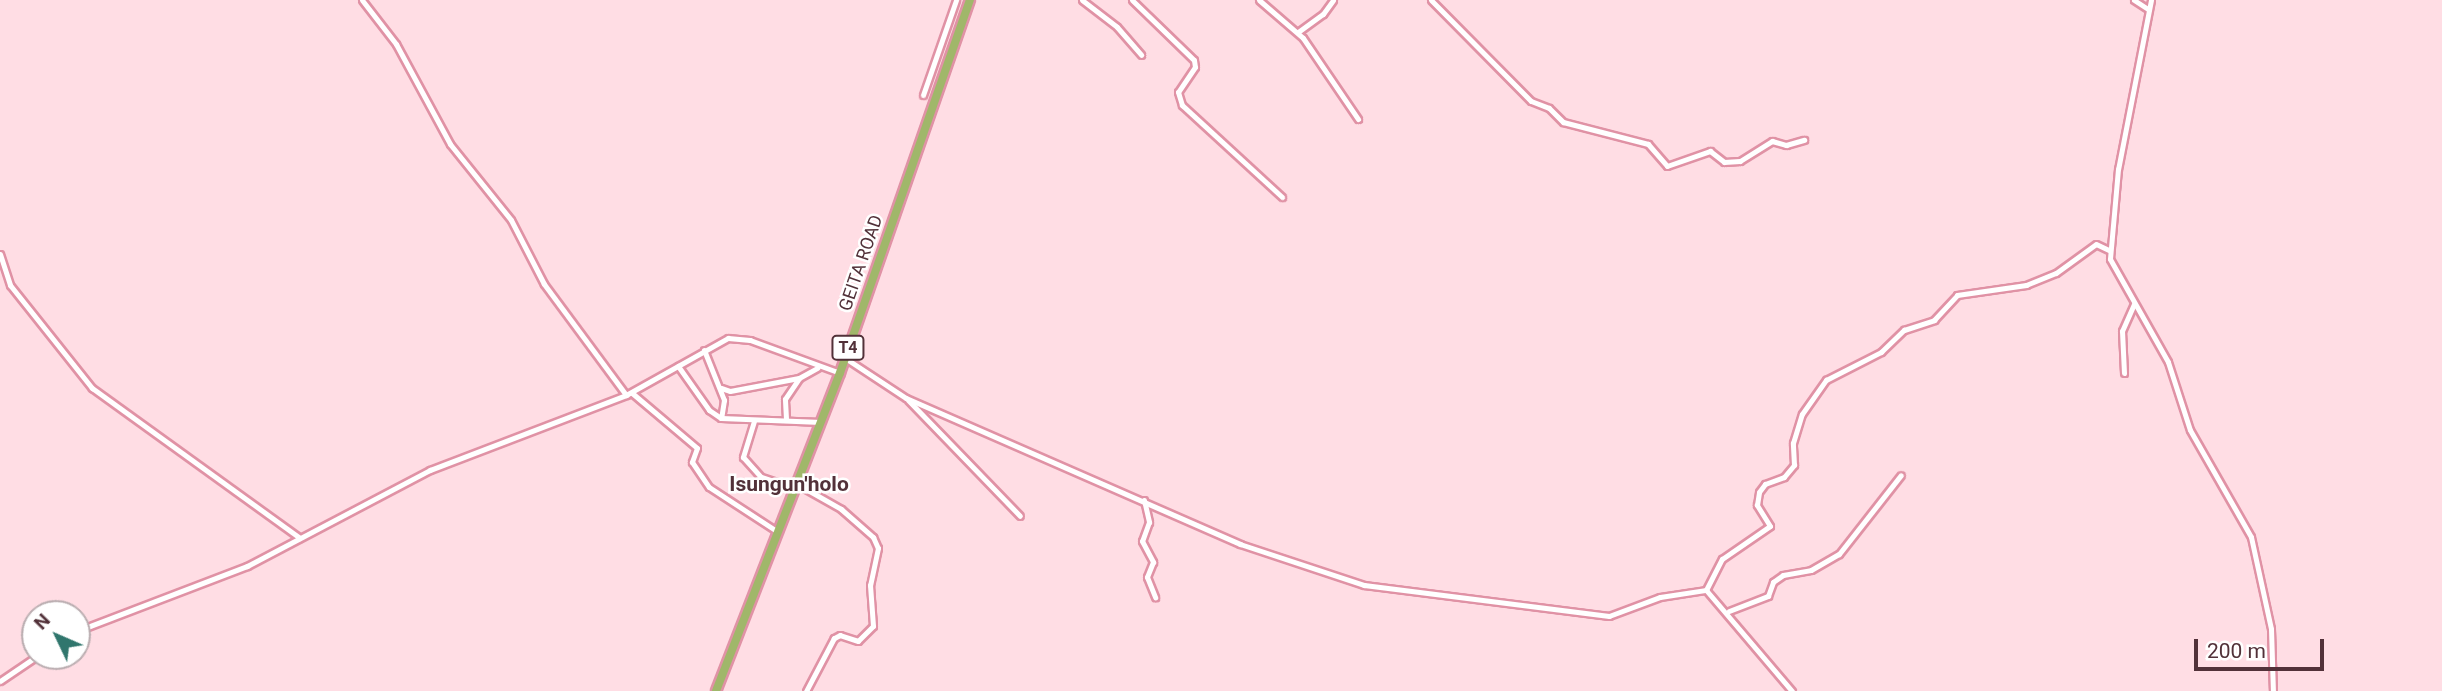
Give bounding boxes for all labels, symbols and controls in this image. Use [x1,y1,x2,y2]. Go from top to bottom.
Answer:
street label: GEITA ROAD [834,212,888,314]
road number: T4 [830,336,866,360]
district label: Isungun'holo [729,471,849,497]
north arrow [21,600,91,670]
text: N [29,609,55,634]
scale bar [2197,624,2326,668]
text: 200 m [2207,639,2266,663]

